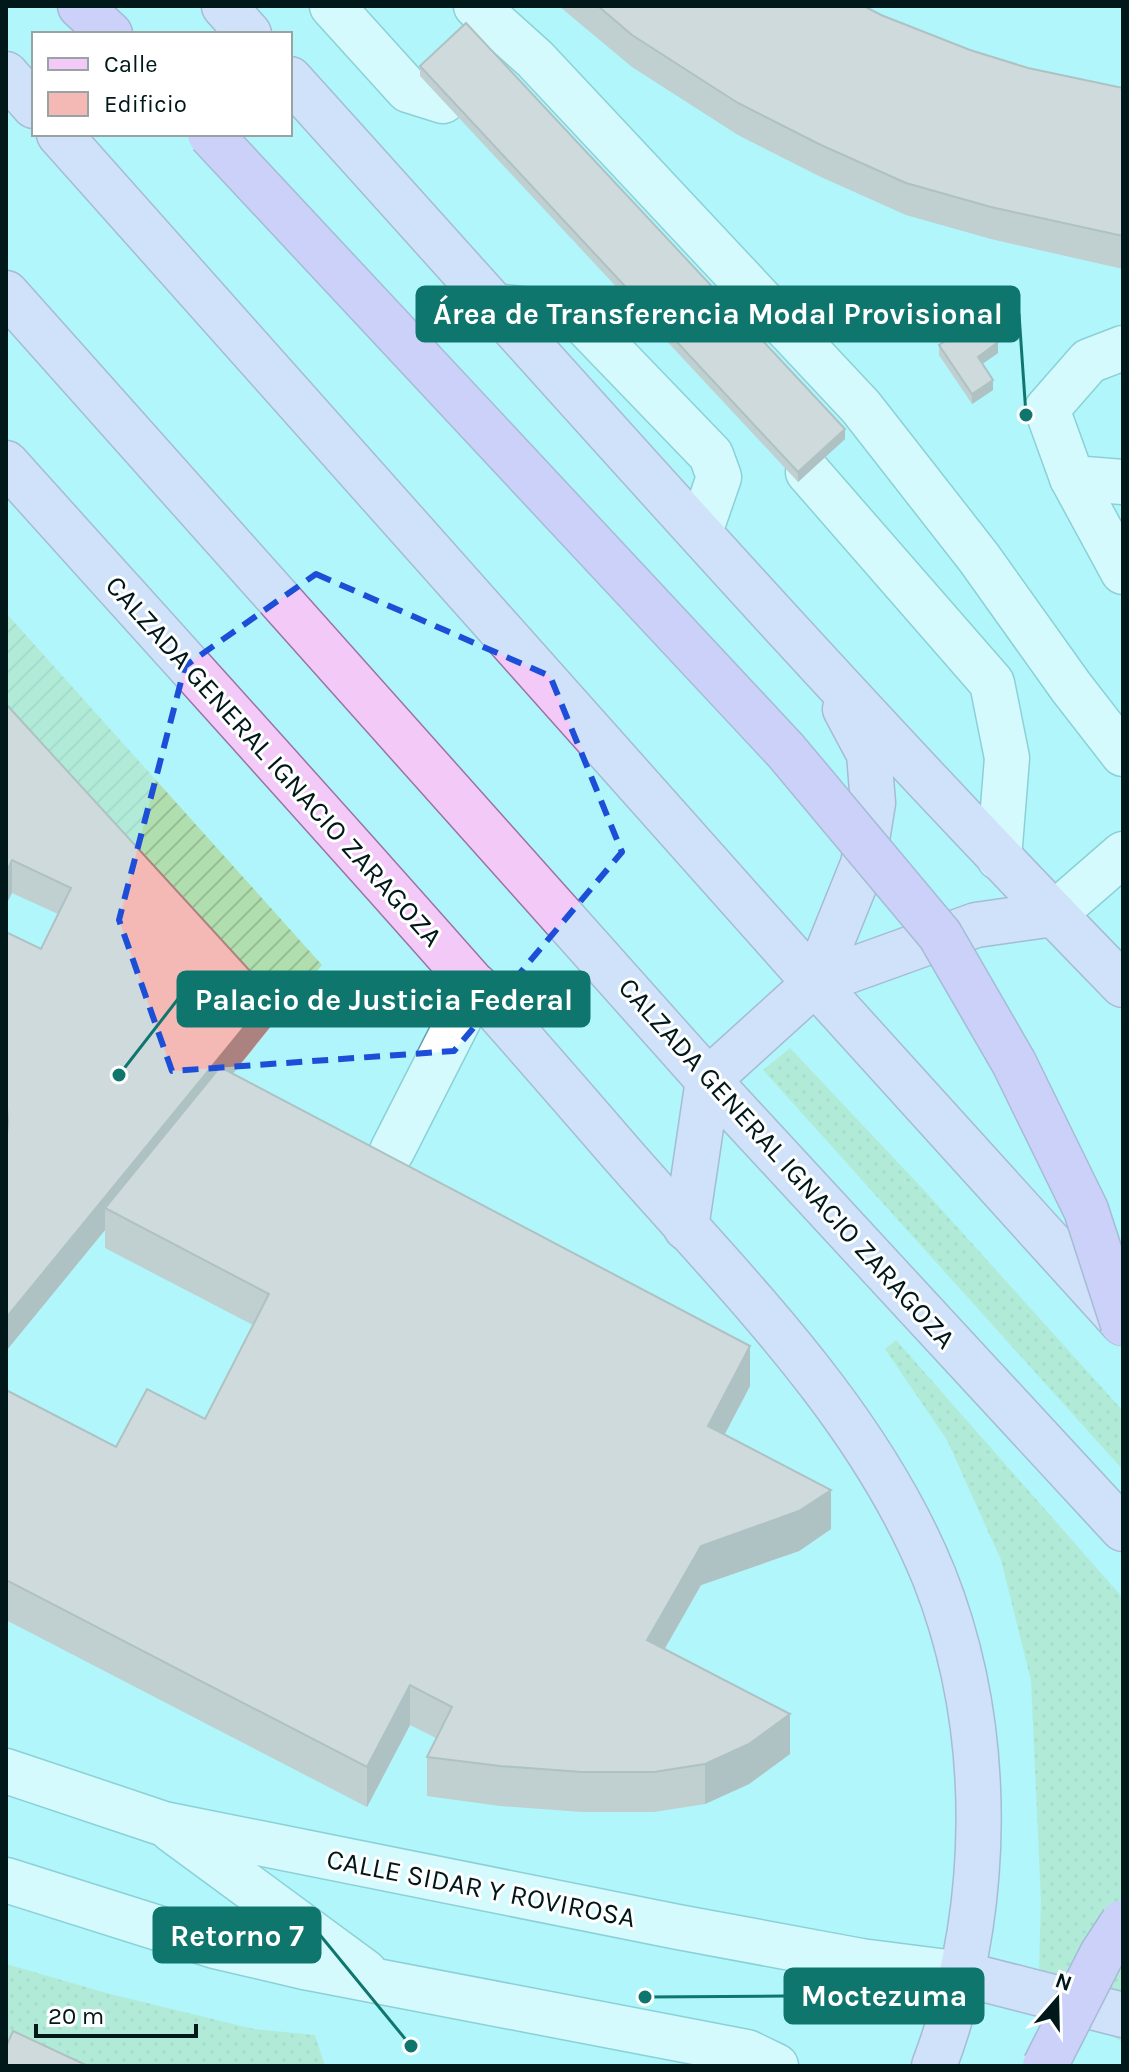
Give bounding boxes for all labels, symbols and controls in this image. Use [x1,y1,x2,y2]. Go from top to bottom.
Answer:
legend [32,32,292,136]
text: Calle [104,50,158,78]
text: Edificio [104,90,187,118]
callout: Área de Transferencia Modal Provisional [417,287,1019,341]
text: Área de Transferencia Modal Provisional [433,294,1003,332]
street label: CALZADA GENERAL IGNACIO ZARAGOZA [99,569,449,953]
street label: CALZADA GENERAL IGNACIO ZARAGOZA [612,971,962,1355]
callout: Palacio de Justicia Federal [178,972,589,1026]
text: Palacio de Justicia Federal [195,982,573,1018]
street label: CALLE SIDAR Y ROVIROSA [324,1842,638,1934]
callout: Retorno 7 [154,1908,320,1962]
text: Retorno 7 [170,1918,304,1954]
north arrow [1017,1960,1097,2040]
text: N [1052,1967,1075,1997]
callout: Moctezuma [785,1969,983,2023]
text: Moctezuma [801,1978,967,2014]
scale bar [36,1988,196,2038]
text: 20 m [48,2002,104,2030]

